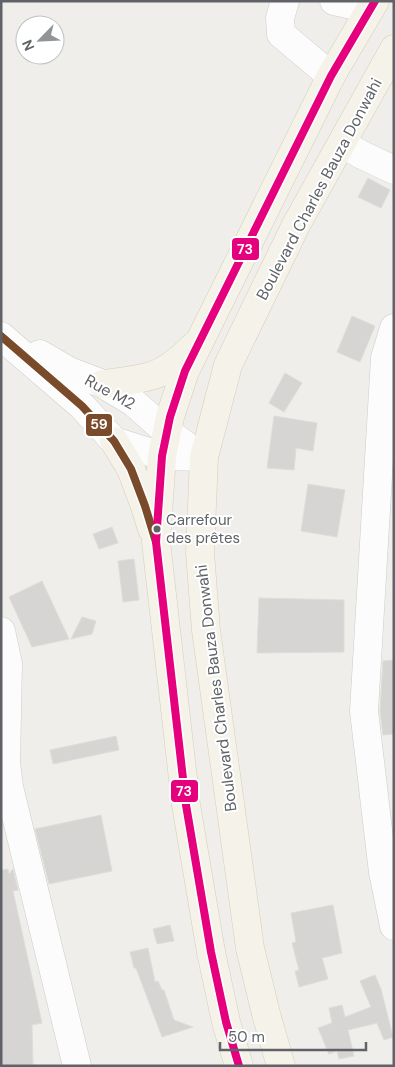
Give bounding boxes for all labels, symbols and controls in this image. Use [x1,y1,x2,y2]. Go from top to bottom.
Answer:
north arrow [15,15,65,65]
text: N [18,37,38,54]
street label: Boulevard Charles Bauza Donwahi [251,74,387,304]
line badge: 73 [231,237,260,261]
text: 73 [237,240,253,258]
street label: Rue M2 [81,370,139,414]
line badge: 59 [85,413,113,437]
text: 59 [90,415,108,433]
place label: Carrefour des prêtes [166,510,240,548]
marker: Carrefour des prêtes [152,524,162,534]
street label: Boulevard Charles Bauza Donwahi [190,563,242,813]
line badge: 73 [170,779,199,803]
text: 73 [176,782,192,800]
scale bar [220,1020,366,1052]
text: 50 m [228,1027,265,1047]

